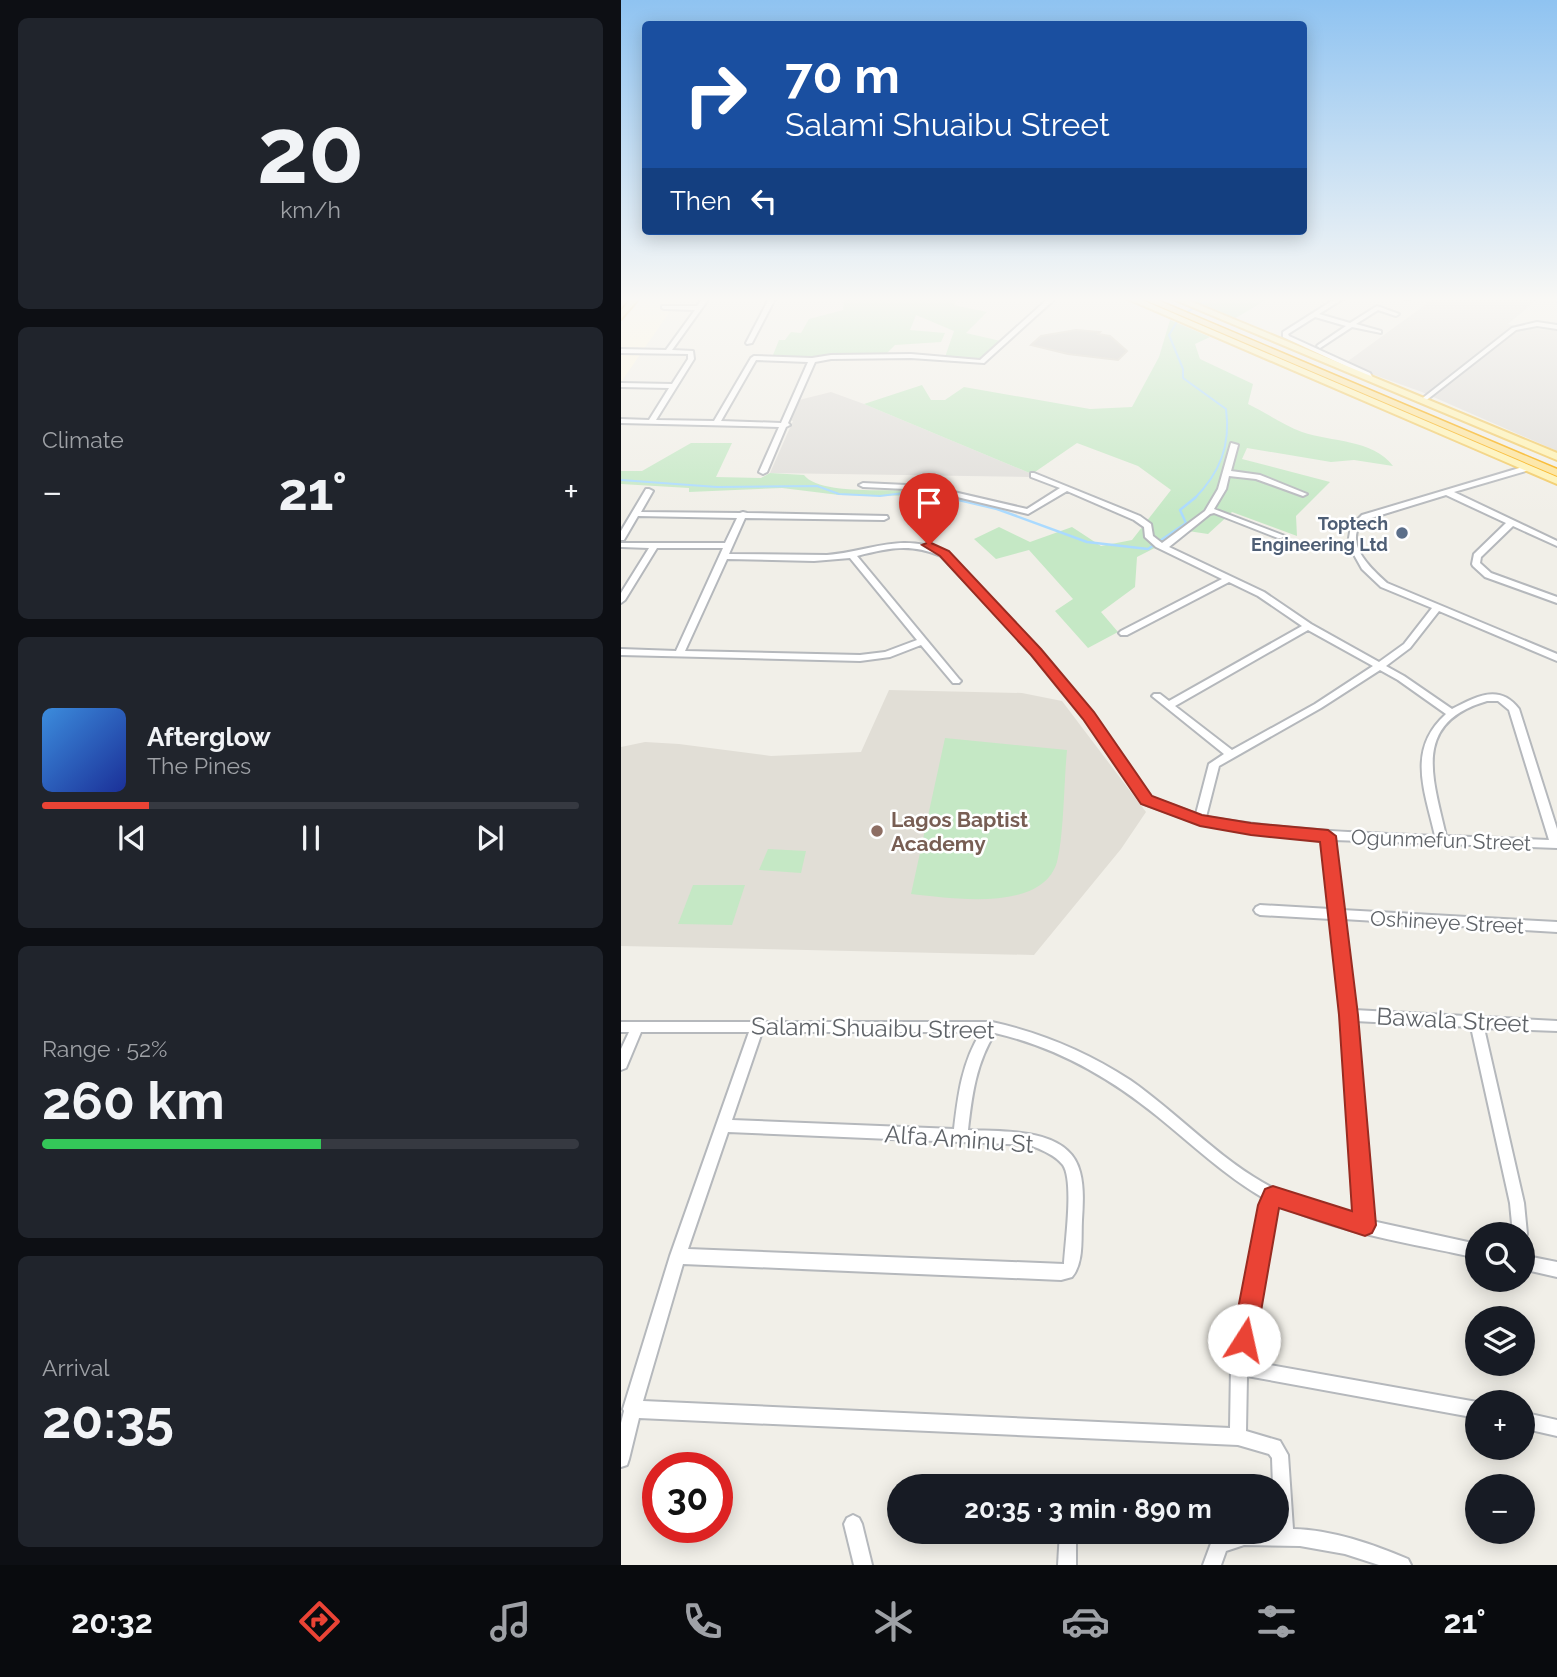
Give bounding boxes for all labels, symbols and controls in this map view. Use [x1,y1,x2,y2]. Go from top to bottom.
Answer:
text: 70 m [785,47,900,104]
icon: right [670,49,761,140]
text: 20 [257,97,364,204]
text: Salami Shuaibu Street [785,106,1110,143]
icon: left [745,182,783,220]
text: Then [670,186,731,216]
text: km/h [280,196,341,223]
text: Climate [42,426,124,453]
text: 21° [279,461,347,522]
text: − [42,469,62,514]
text: + [563,469,579,514]
pin [899,473,959,545]
icon: arrive [910,484,948,522]
place label: Toptech Engineering Ltd [1251,513,1388,555]
marker: Toptech Engineering Ltd [1394,525,1410,541]
text: Afterglow [147,722,271,752]
text: The Pines [147,752,251,779]
place label: Lagos Baptist Academy [891,807,1028,856]
icon: previous [113,819,151,857]
icon: pause [292,819,330,857]
icon: next [471,819,509,857]
marker: Lagos Baptist Academy [869,823,885,839]
street label: Ogunmefun Street [1351,824,1531,856]
street label: Oshineye Street [1370,905,1524,939]
street label: Bawala Street [1376,1002,1530,1038]
street label: Salami Shuaibu Street [751,1011,995,1045]
text: Range · 52% [42,1035,168,1062]
text: 260 km [42,1070,225,1131]
street label: Alfa Aminu St [883,1119,1035,1159]
map controls [1465,1222,1535,1544]
button: search [1465,1222,1535,1292]
position arrow [1207,1303,1281,1377]
button: layers [1465,1306,1535,1376]
text: Arrival [42,1354,109,1381]
text: 20:35 [42,1389,174,1450]
button: + [1465,1390,1535,1460]
speed limit sign: 30 [642,1452,733,1543]
button: − [1465,1474,1535,1544]
text: 20:35 · 3 min · 890 m [964,1494,1212,1524]
icon: directions [295,1597,344,1646]
icon: music [486,1597,535,1646]
icon: phone [678,1597,727,1646]
icon: climate [869,1597,918,1646]
icon: car [1061,1597,1110,1646]
icon: filters [1252,1597,1301,1646]
text: 20:32 [71,1603,153,1640]
text: 21° [1443,1603,1486,1640]

